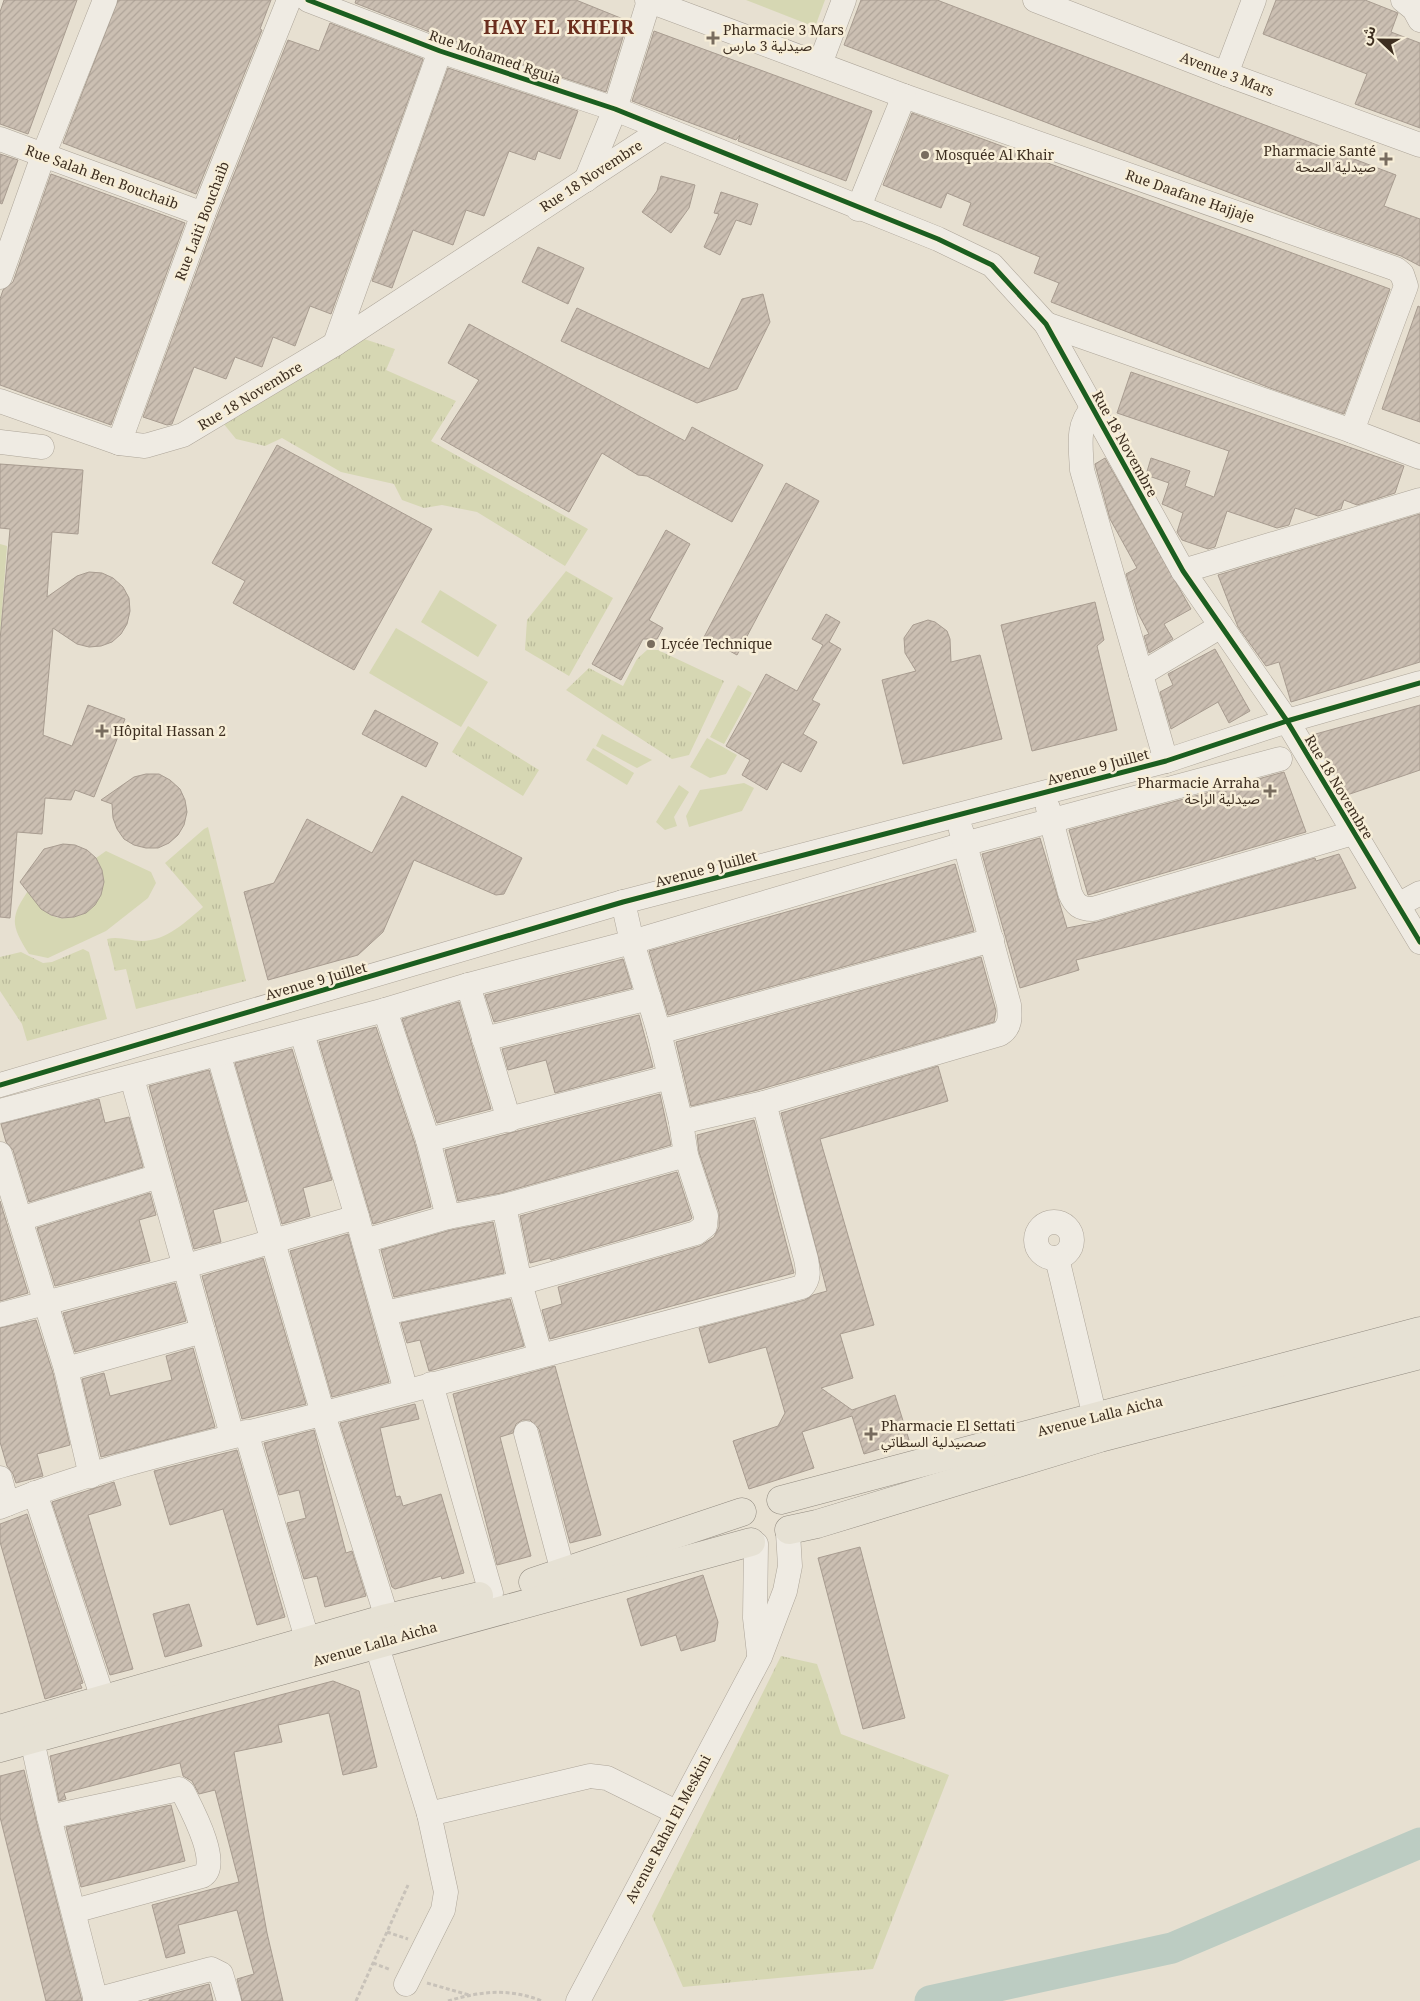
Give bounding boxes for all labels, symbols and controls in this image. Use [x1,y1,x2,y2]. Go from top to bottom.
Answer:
district label: HAY EL KHEIR [483,14,635,40]
north arrow [1355,15,1405,65]
place label: Pharmacie 3 Mars صيدلية 3 مارس [723,20,844,55]
text: ش [1355,22,1380,47]
street label: Rue Mohamed Rguia [427,25,564,88]
marker: Pharmacie 3 Mars صيدلية 3 مارس [707,32,719,44]
street label: Avenue 3 Mars [1178,47,1277,100]
street label: Rue 18 Novembre [536,135,646,216]
street label: Rue Salah Ben Bouchaib [23,140,181,213]
place label: Pharmacie Santé صيدلية الصحة [1264,141,1376,176]
place label: Mosquée Al Khair [935,145,1055,164]
marker: Mosquée Al Khair [919,149,931,161]
marker: Pharmacie Santé صيدلية الصحة [1380,153,1392,165]
street label: Rue Laiti Bouchaib [170,159,233,283]
street label: Rue Daafane Hajjaje [1123,165,1257,227]
street label: Rue 18 Novembre [194,357,306,434]
street label: Rue 18 Novembre [1088,387,1163,500]
place label: Lycée Technique [661,634,772,653]
marker: Lycée Technique [645,638,657,650]
place label: Hôpital Hassan 2 [113,721,226,740]
marker: Hôpital Hassan 2 [95,724,109,738]
street label: Rue 18 Novembre [1301,731,1378,843]
street label: Avenue 9 Juillet [1045,744,1151,789]
place label: Pharmacie Arraha صيدلية الراحة [1137,773,1260,808]
marker: Pharmacie Arraha صيدلية الراحة [1264,785,1276,797]
street label: Avenue 9 Juillet [653,846,759,891]
street label: Avenue 9 Juillet [263,957,369,1004]
street label: Avenue Lalla Aicha [1035,1391,1165,1440]
place label: Pharmacie El Settati صصيدلية السطاتي [881,1416,1016,1453]
marker: Pharmacie El Settati صصيدلية السطاتي [865,1428,877,1440]
street label: Avenue Lalla Aicha [310,1617,439,1670]
street label: Avenue Rahal El Meskini [620,1751,715,1906]

